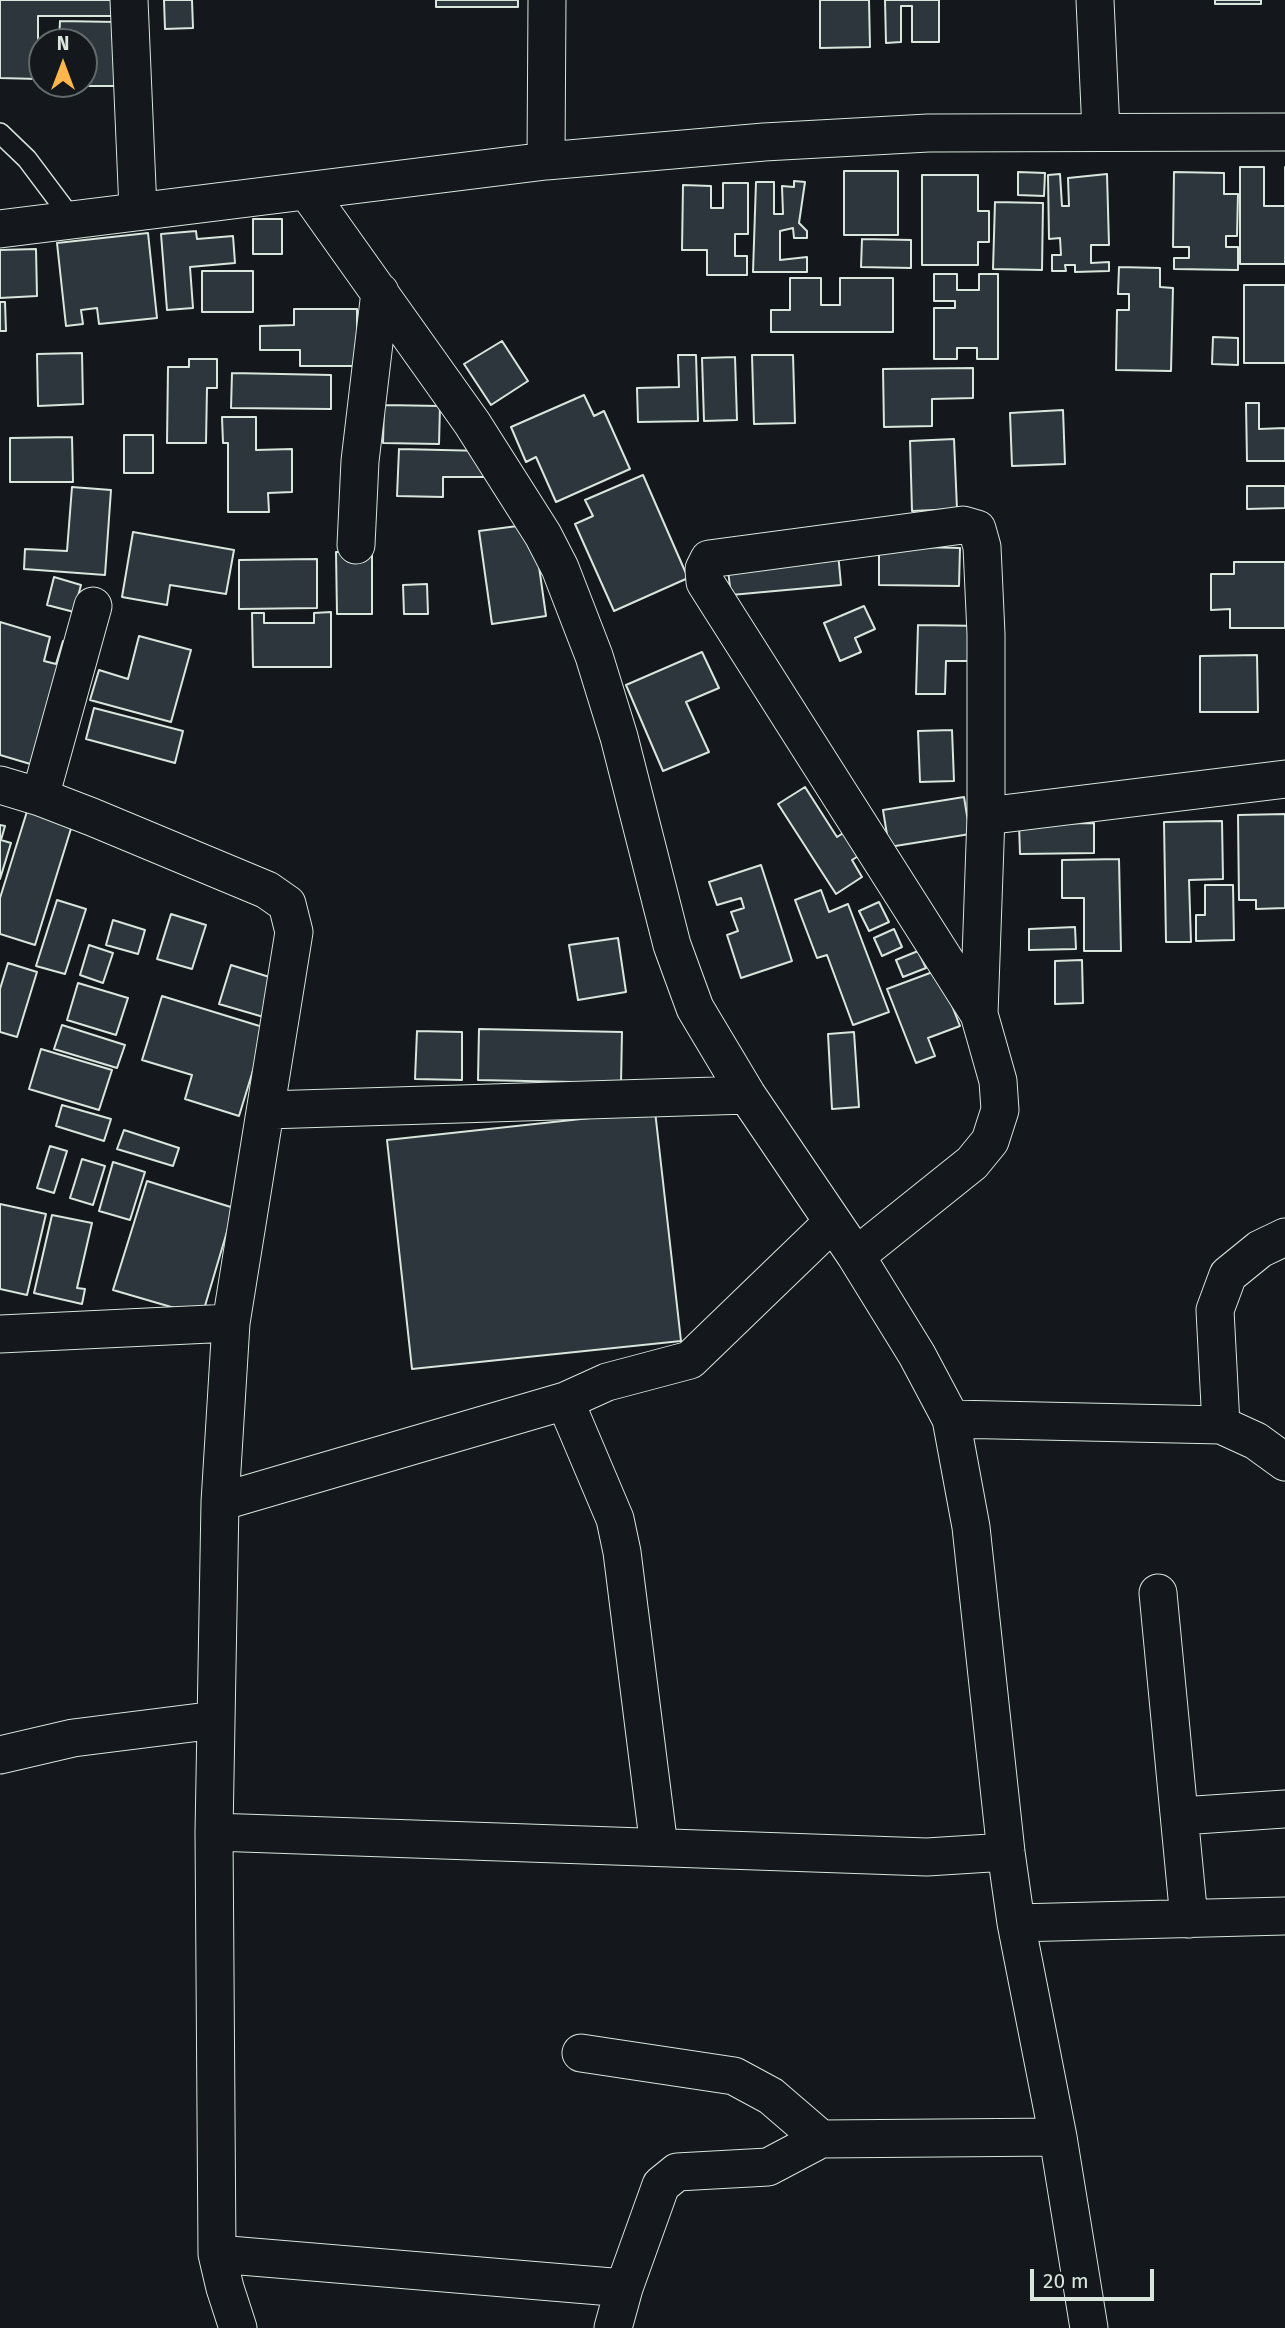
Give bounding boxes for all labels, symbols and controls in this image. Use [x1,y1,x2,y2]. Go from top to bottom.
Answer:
north arrow [28,28,98,98]
text: N [57,32,69,55]
scale bar [1033,2254,1157,2298]
text: 20 m [1043,2268,1089,2294]

